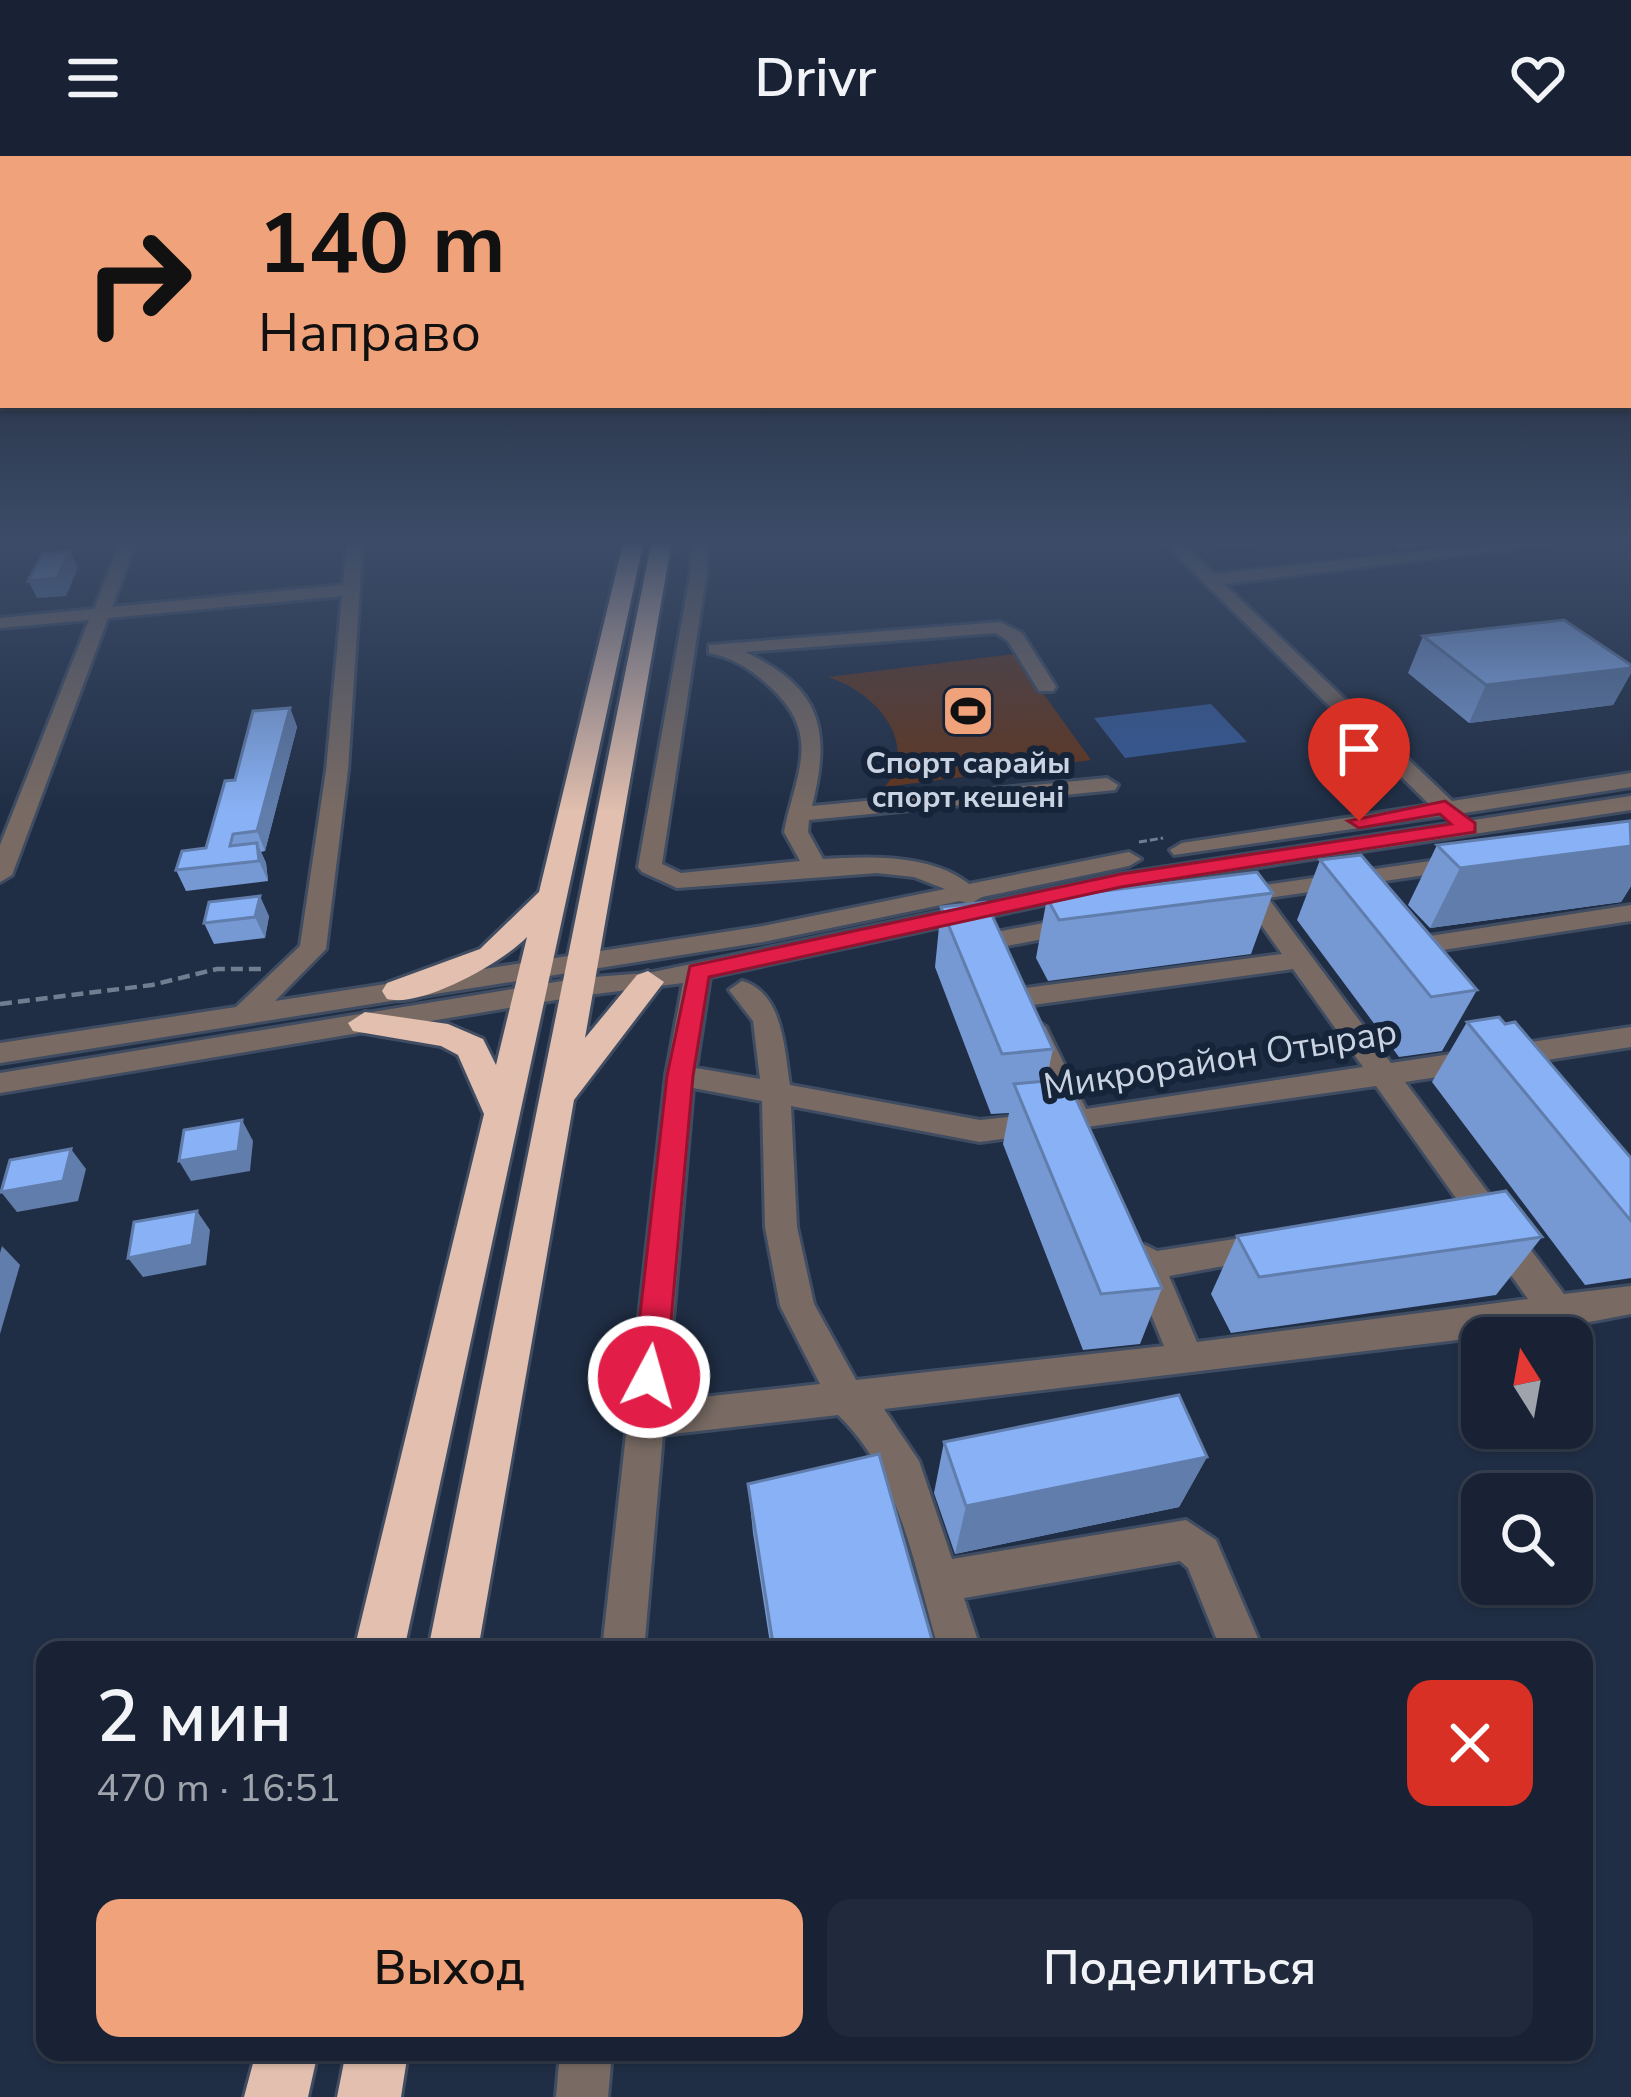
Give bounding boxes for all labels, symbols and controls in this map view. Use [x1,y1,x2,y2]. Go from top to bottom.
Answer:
text: Drivr [754,41,877,115]
icon: menu [60,45,126,111]
icon: heart [1505,45,1571,111]
text: 140 m [258,187,506,302]
icon: right [60,204,216,360]
text: Направо [258,296,481,370]
sports icon: Спорт сарайы спорт кешені [940,683,996,739]
pin [1308,698,1410,821]
icon: arrive [1326,716,1392,782]
place label: Спорт сарайы спорт кешені [866,743,1071,818]
street label: Микрорайон Отырар [1040,1007,1400,1112]
position arrow [586,1314,712,1440]
north arrow [1461,1317,1593,1449]
map controls [1461,1317,1593,1605]
button: search [1461,1473,1593,1605]
text: 2 мин [96,1668,292,1766]
button: close [1407,1680,1533,1806]
text: 470 m · 16:51 [96,1762,341,1815]
button: Выход [96,1899,803,2037]
button: Поделиться [827,1899,1533,2037]

